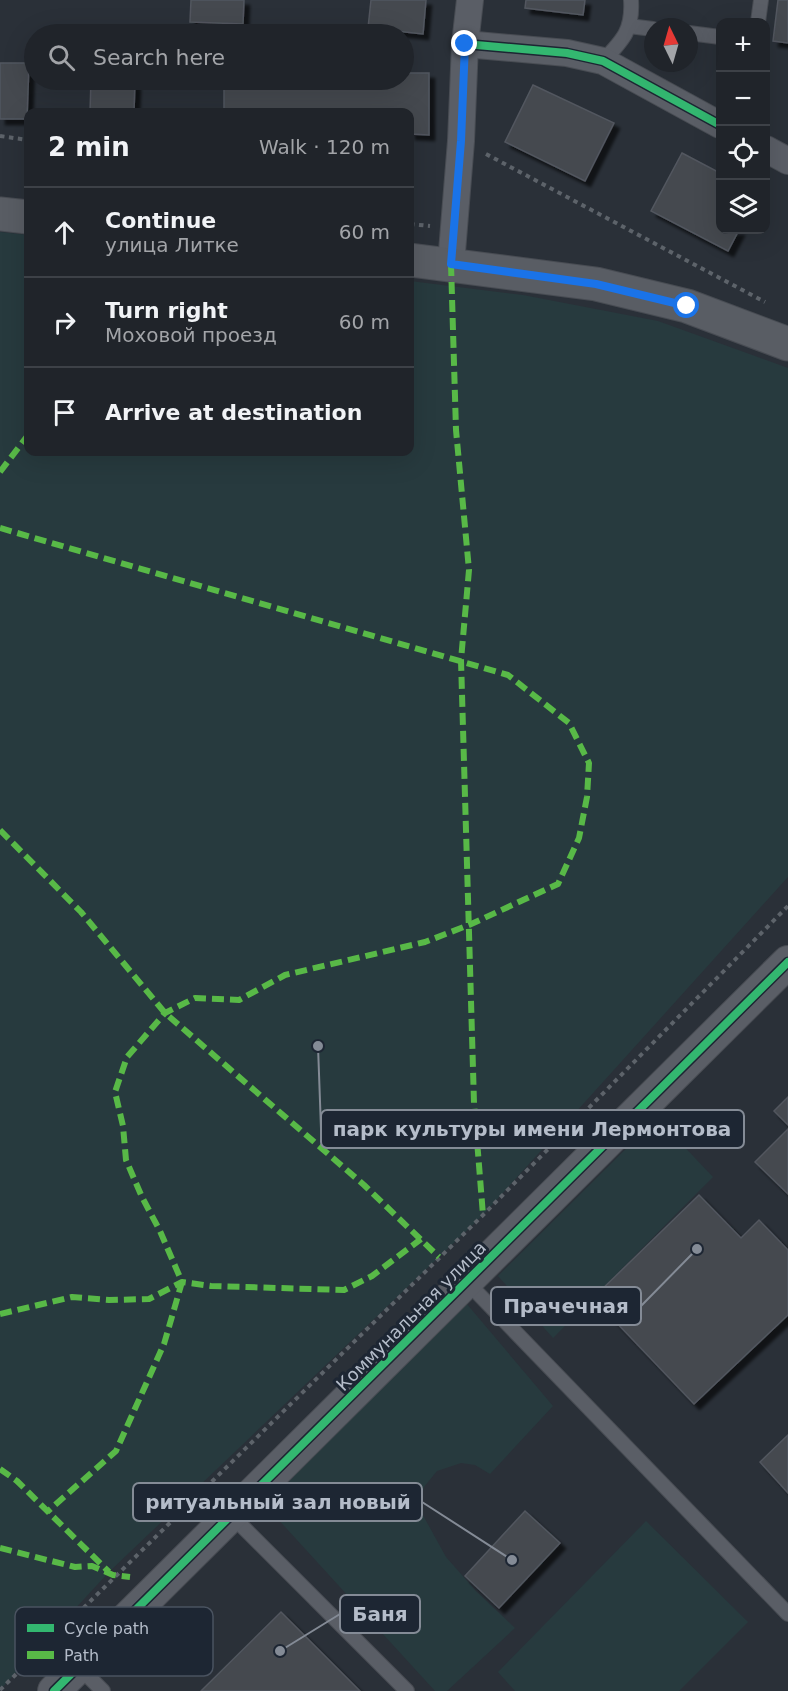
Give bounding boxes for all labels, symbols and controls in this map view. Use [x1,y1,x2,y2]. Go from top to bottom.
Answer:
north arrow [644,18,698,72]
map controls [716,18,770,234]
button: + [716,18,770,72]
search box [24,24,414,90]
route end [451,30,477,56]
icon: search [45,41,78,74]
text: Search here [93,45,225,70]
button: − [716,72,770,126]
button: locate [716,126,770,180]
text: 2 min [48,132,130,162]
text: Walk · 120 m [259,135,390,159]
button: layers [716,180,770,234]
text: Continue [105,208,216,233]
icon: ahead [48,216,81,249]
text: 60 m [339,220,390,244]
text: улица Литке [105,233,239,257]
route start [673,292,699,318]
text: Turn right [105,298,228,323]
icon: right [48,306,81,339]
text: 60 m [339,310,390,334]
text: Моховой проезд [105,323,277,347]
icon: arrive [48,396,81,429]
text: Arrive at destination [105,400,362,425]
callout: парк культуры имени Лермонтова [321,1110,744,1148]
text: парк культуры имени Лермонтова [333,1117,731,1141]
street label: Коммунальная улица [332,1237,490,1395]
callout: Прачечная [491,1287,641,1325]
text: Прачечная [503,1294,629,1318]
callout: ритуальный зал новый [133,1483,422,1521]
text: ритуальный зал новый [145,1490,411,1514]
callout: Баня [340,1595,420,1633]
text: Баня [352,1602,408,1626]
legend [15,1607,213,1676]
text: Cycle path [64,1619,149,1638]
text: Path [64,1646,99,1665]

